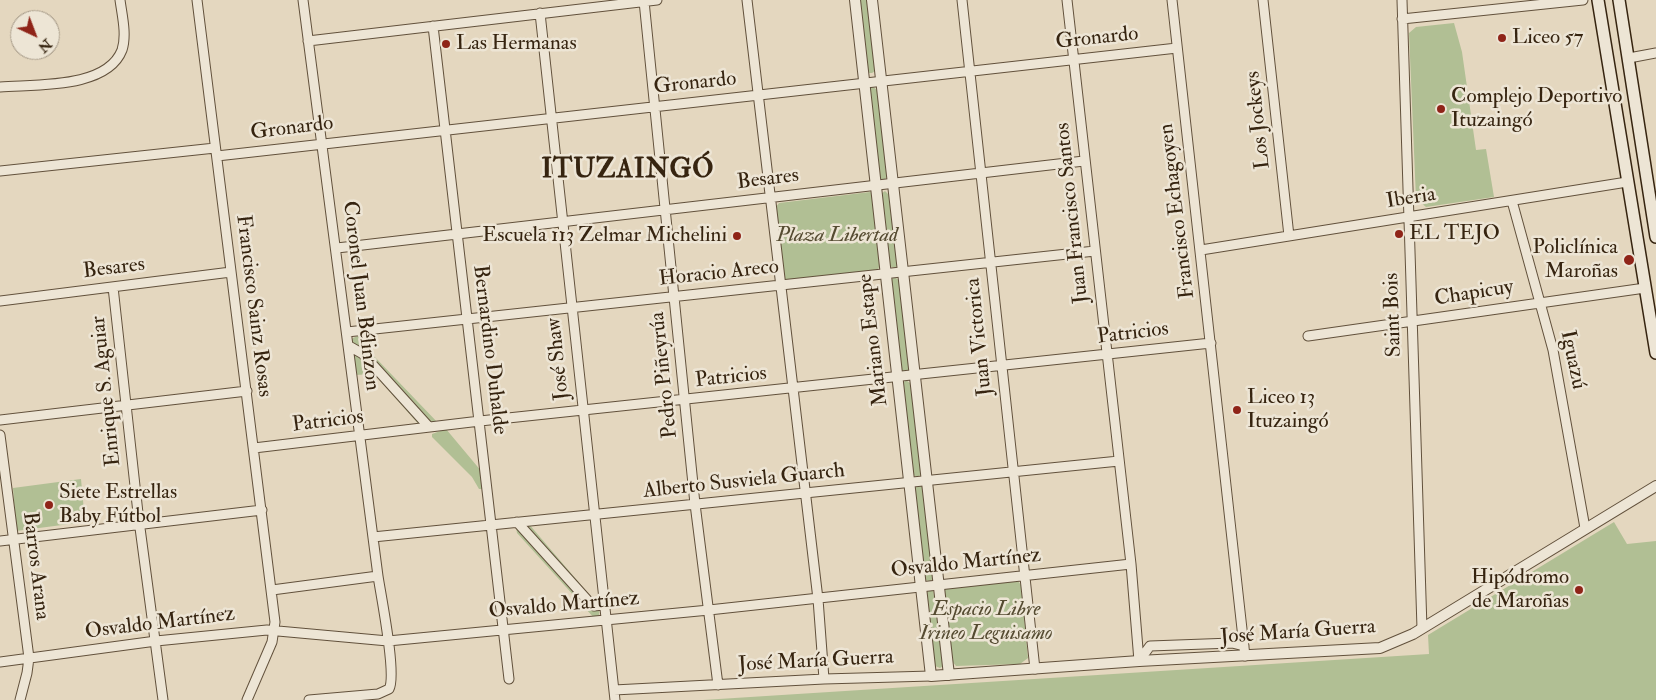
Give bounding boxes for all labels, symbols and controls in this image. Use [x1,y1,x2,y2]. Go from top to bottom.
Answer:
north arrow [10,10,60,60]
street label: Gronardo [1054,22,1140,56]
place label: Liceo 57 [1512,25,1583,51]
place label: Las Hermanas [456,31,577,57]
marker: Liceo 57 [1496,32,1508,44]
text: N [35,35,55,56]
marker: Las Hermanas [440,38,452,50]
street label: Gronardo [652,67,738,101]
street label: Los Jockeys [1241,70,1277,170]
place label: Complejo Deportivo Ituzaingó [1451,84,1622,134]
marker: Complejo Deportivo Ituzaingó [1435,103,1447,115]
street label: Gronardo [249,111,335,147]
street label: Juan Francisco Santos [1051,121,1095,305]
street label: Francisco Echagoyen [1155,122,1201,300]
district label: ITUZAINGÓ [540,155,716,187]
street label: Besares [736,164,800,196]
street label: Iberia [1385,183,1437,215]
street label: Coronel Juan Bélinzon [336,200,384,392]
street label: Francisco Sainz Rosas [229,213,277,399]
place label: EL TEJO [1409,221,1500,247]
place label: Escuela 113 Zelmar Michelini [482,223,727,249]
park label: Plaza Libertad [776,223,898,249]
marker: EL TEJO [1393,228,1405,240]
marker: Escuela 113 Zelmar Michelini [731,230,743,242]
place label: Policlínica Maroñas [1533,235,1618,285]
street label: Besares [82,253,146,285]
marker: Policlínica Maroñas [1622,253,1636,267]
street label: Horacio Areco [658,255,780,293]
street label: Bernardino Duhalde [466,264,512,436]
street label: Mariano Estape [853,272,895,408]
street label: Saint Bois [1380,272,1408,358]
street label: Chapicuy [1433,275,1515,313]
street label: Juan Victorica [961,277,999,397]
street label: Pedro Piñeyrúa [646,310,684,440]
street label: Enrique S. Aguiar [87,315,127,467]
street label: José Shaw [542,317,576,401]
street label: Patricios [1096,317,1170,351]
street label: Iguazú [1553,328,1591,392]
street label: Patricios [694,362,768,394]
place label: Liceo 13 Ituzaingó [1247,385,1329,435]
marker: Liceo 13 Ituzaingó [1231,404,1243,416]
street label: Patricios [291,405,365,439]
street label: Alberto Susviela Guarch [642,459,846,505]
place label: Siete Estrellas Baby Fútbol [59,480,177,530]
marker: Siete Estrellas Baby Fútbol [43,499,55,511]
street label: Barros Arana [16,510,54,622]
street label: Osvaldo Martínez [890,544,1042,584]
place label: Hipódromo de Maroñas [1471,565,1569,615]
marker: Hipódromo de Maroñas [1573,584,1585,596]
street label: Osvaldo Martínez [488,587,640,625]
park label: Espacio Libre Irineo Leguisamo [919,597,1053,647]
street label: Osvaldo Martínez [84,602,236,646]
street label: José María Guerra [1220,615,1376,651]
street label: José María Guerra [738,645,894,679]

